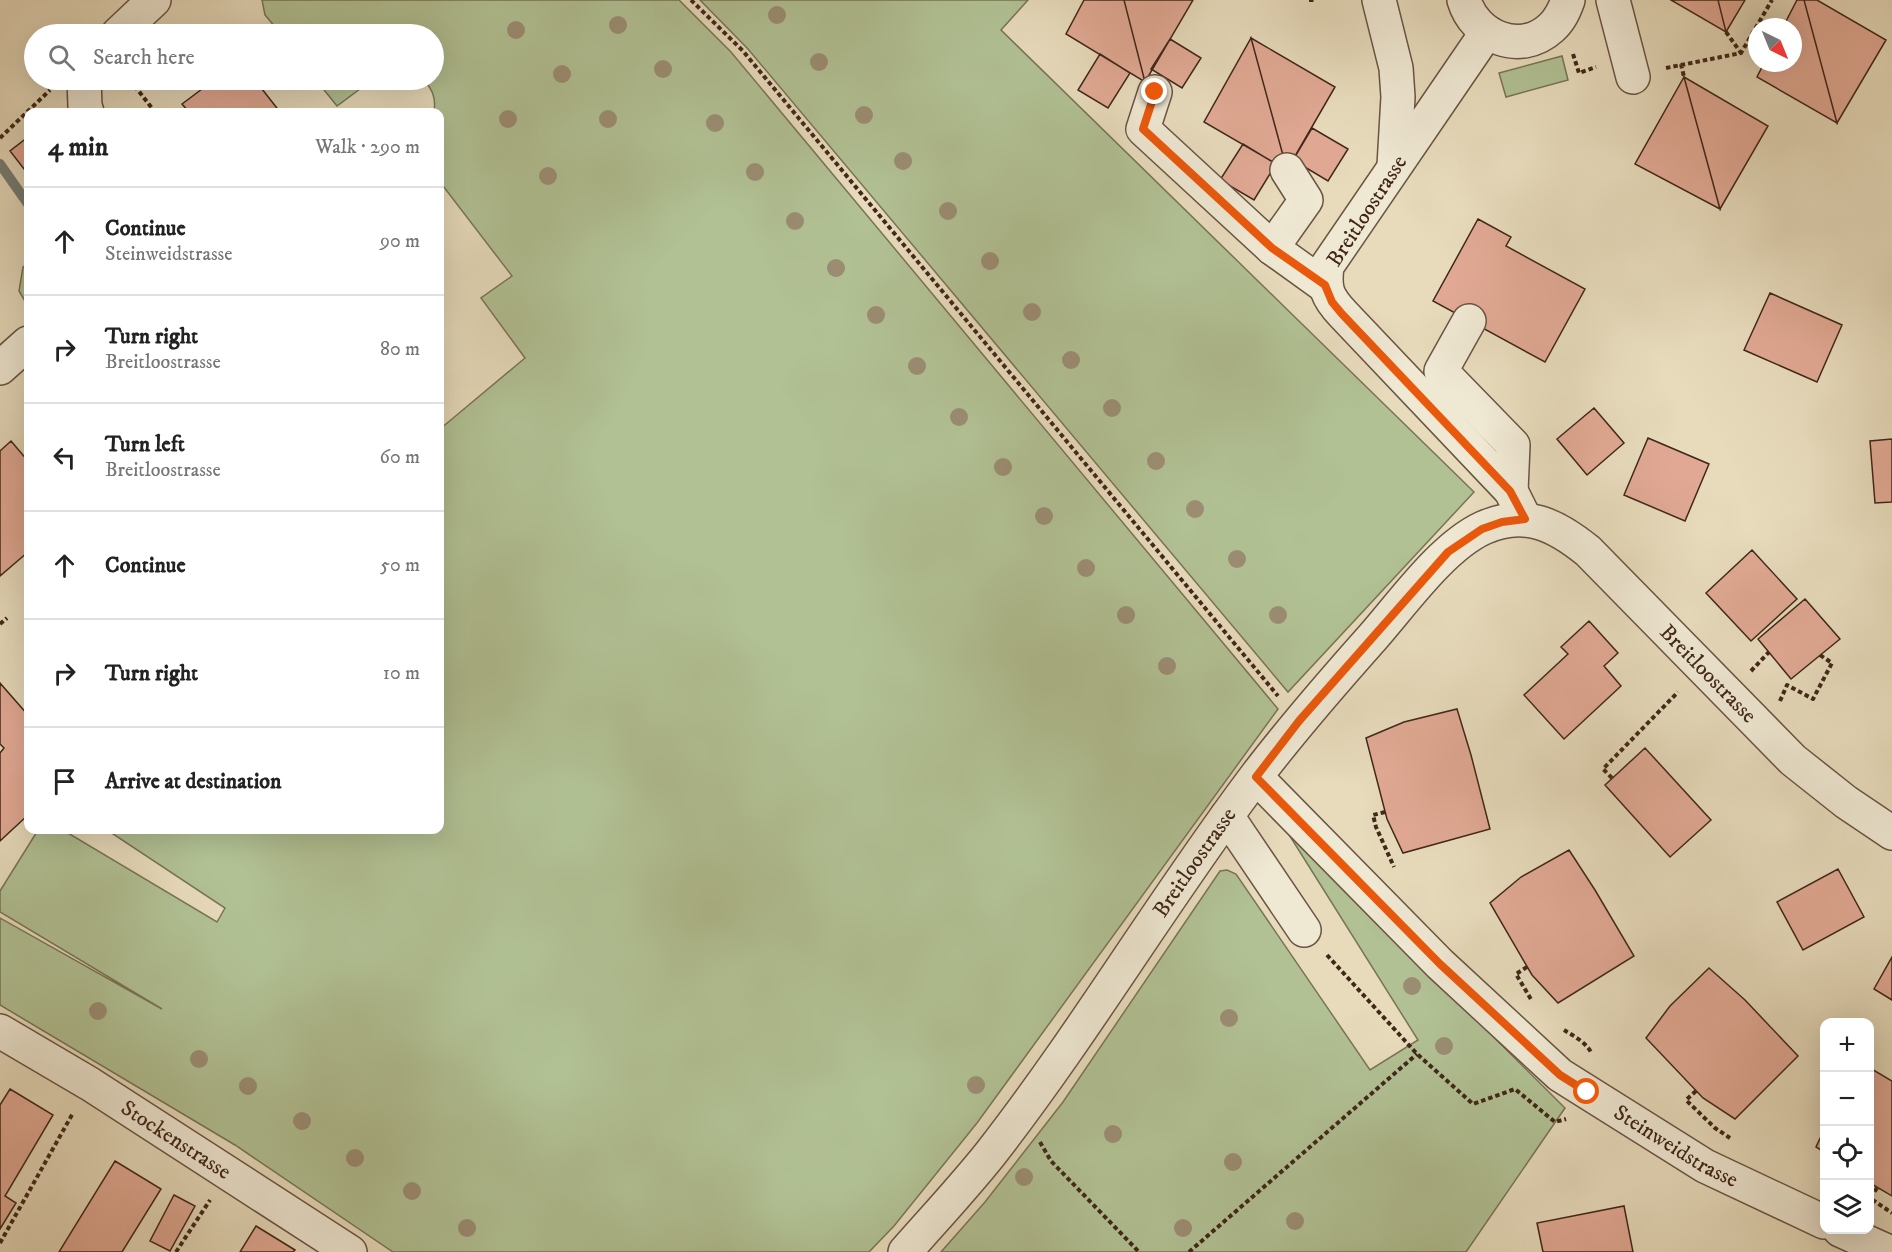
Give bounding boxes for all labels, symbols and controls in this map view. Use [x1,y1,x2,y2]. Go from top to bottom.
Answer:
north arrow [1748,18,1802,72]
search box [24,24,444,90]
icon: search [45,41,78,74]
text: Search here [93,44,195,71]
route end [1141,78,1167,104]
text: 4 min [48,131,108,164]
text: Walk · 290 m [315,135,420,160]
street label: Breitloostrasse [1321,150,1413,272]
text: Continue [105,215,186,242]
icon: ahead [48,225,81,258]
text: 90 m [380,229,420,254]
text: Steinweidstrasse [105,242,233,267]
text: Turn right [105,323,198,350]
icon: right [48,333,81,366]
text: 80 m [380,337,420,362]
text: Breitloostrasse [105,350,221,375]
text: Turn left [105,431,185,458]
icon: left [48,441,81,474]
text: 60 m [380,445,420,470]
text: Breitloostrasse [105,458,221,483]
icon: ahead [48,549,81,582]
text: Continue [105,552,186,579]
text: 50 m [380,553,420,578]
street label: Breitloostrasse [1654,619,1763,729]
icon: right [48,657,81,690]
text: Turn right [105,660,198,687]
text: 10 m [383,661,420,686]
icon: arrive [48,765,81,798]
text: Arrive at destination [105,768,282,795]
street label: Breitloostrasse [1147,802,1242,922]
map controls [1820,1018,1874,1234]
button: + [1820,1018,1874,1072]
button: − [1820,1072,1874,1126]
route start [1573,1078,1599,1104]
street label: Stockenstrasse [116,1094,236,1185]
street label: Steinweidstrasse [1609,1099,1743,1193]
button: locate [1820,1126,1874,1180]
button: layers [1820,1180,1874,1234]

